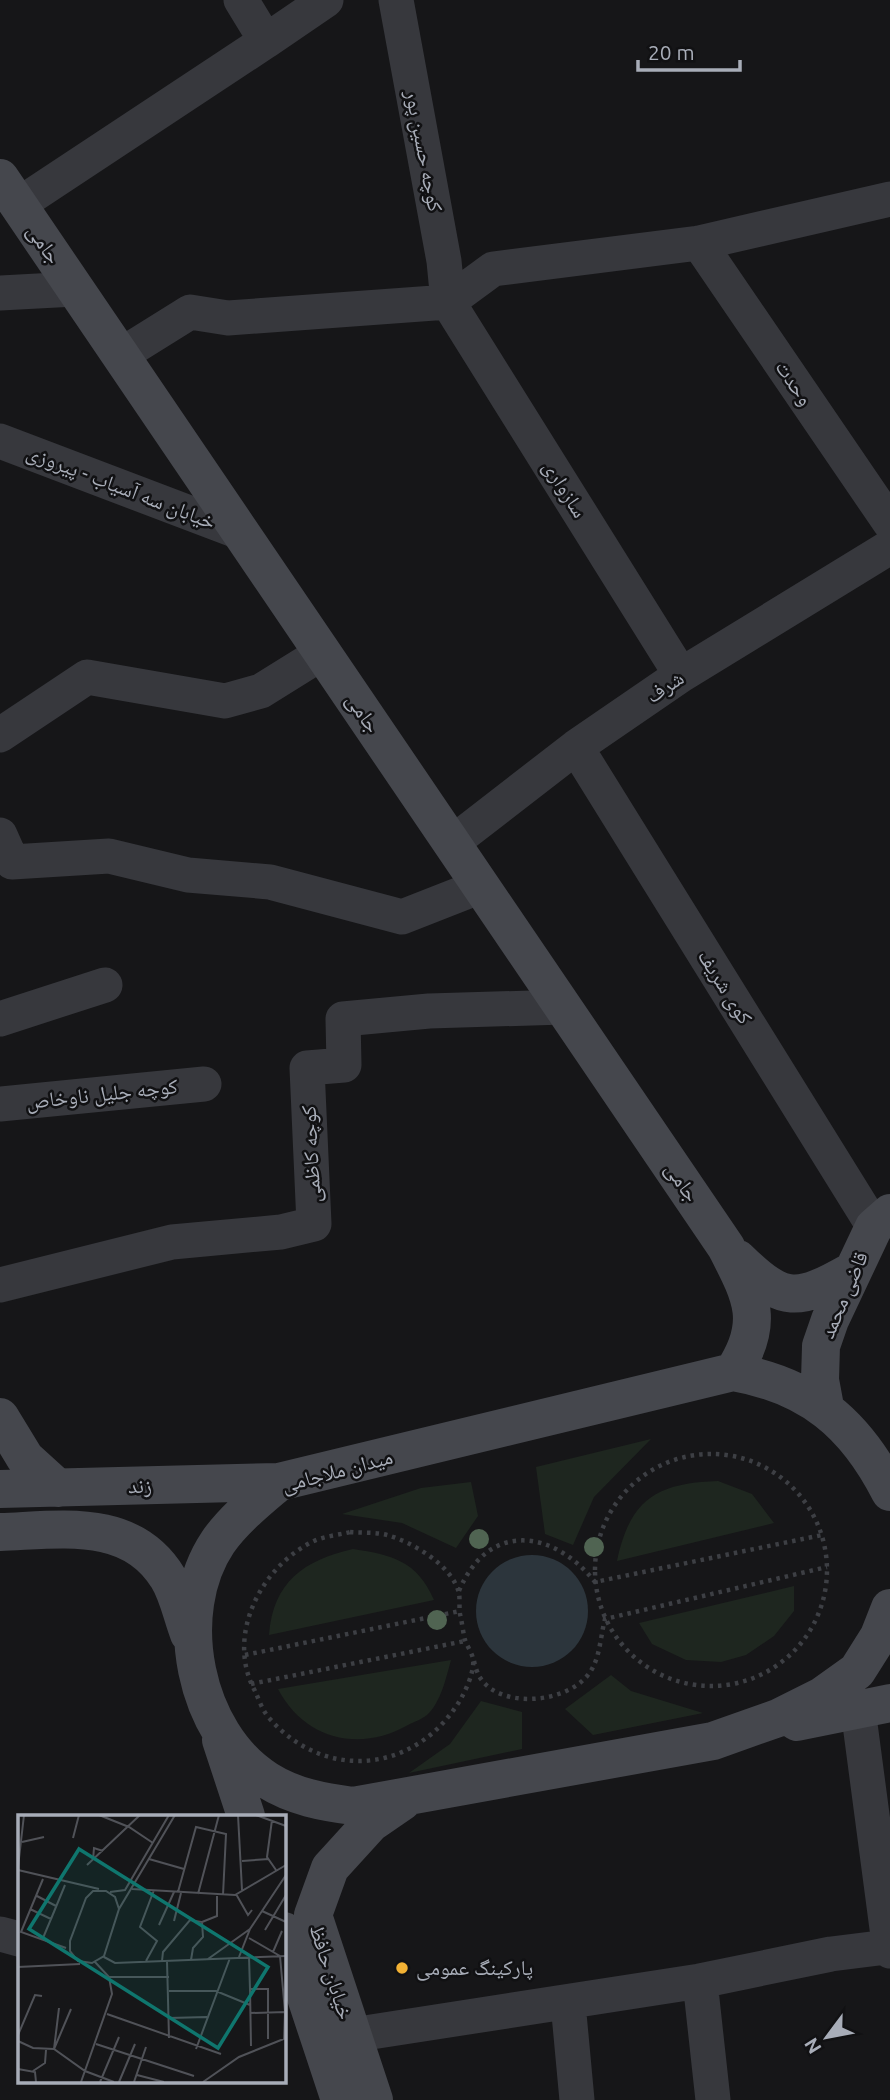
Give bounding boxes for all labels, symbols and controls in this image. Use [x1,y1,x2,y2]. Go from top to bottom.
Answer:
scale bar [638,28,740,72]
text: 20 m [648,40,695,64]
street label: کوچه حسین پور [399,87,449,214]
street label: جامی [21,219,67,269]
street label: وحدت [771,355,819,410]
street label: خیابان سه آسیاب - پیروزی [23,439,219,534]
street label: سازواری [538,455,593,522]
street label: شرف [641,665,688,707]
street label: جامی [340,688,386,738]
street label: کوی شریف [693,945,758,1029]
street label: کوچه جلیل ناوخاص [25,1073,179,1115]
street label: کوچه کاظمی [295,1105,327,1203]
street label: جامی [659,1157,705,1207]
street label: قاضی محمد [814,1248,874,1342]
street label: میدان ملاجامی [278,1444,396,1498]
street label: زند [128,1473,152,1497]
inset map [18,1815,285,2082]
street label: خیابان حافظ [304,1921,359,2022]
place label: پارکینگ عمومی [416,1955,533,1981]
marker: پارکینگ عمومی [394,1960,410,1976]
north arrow [792,2002,862,2072]
text: N [799,2034,826,2058]

